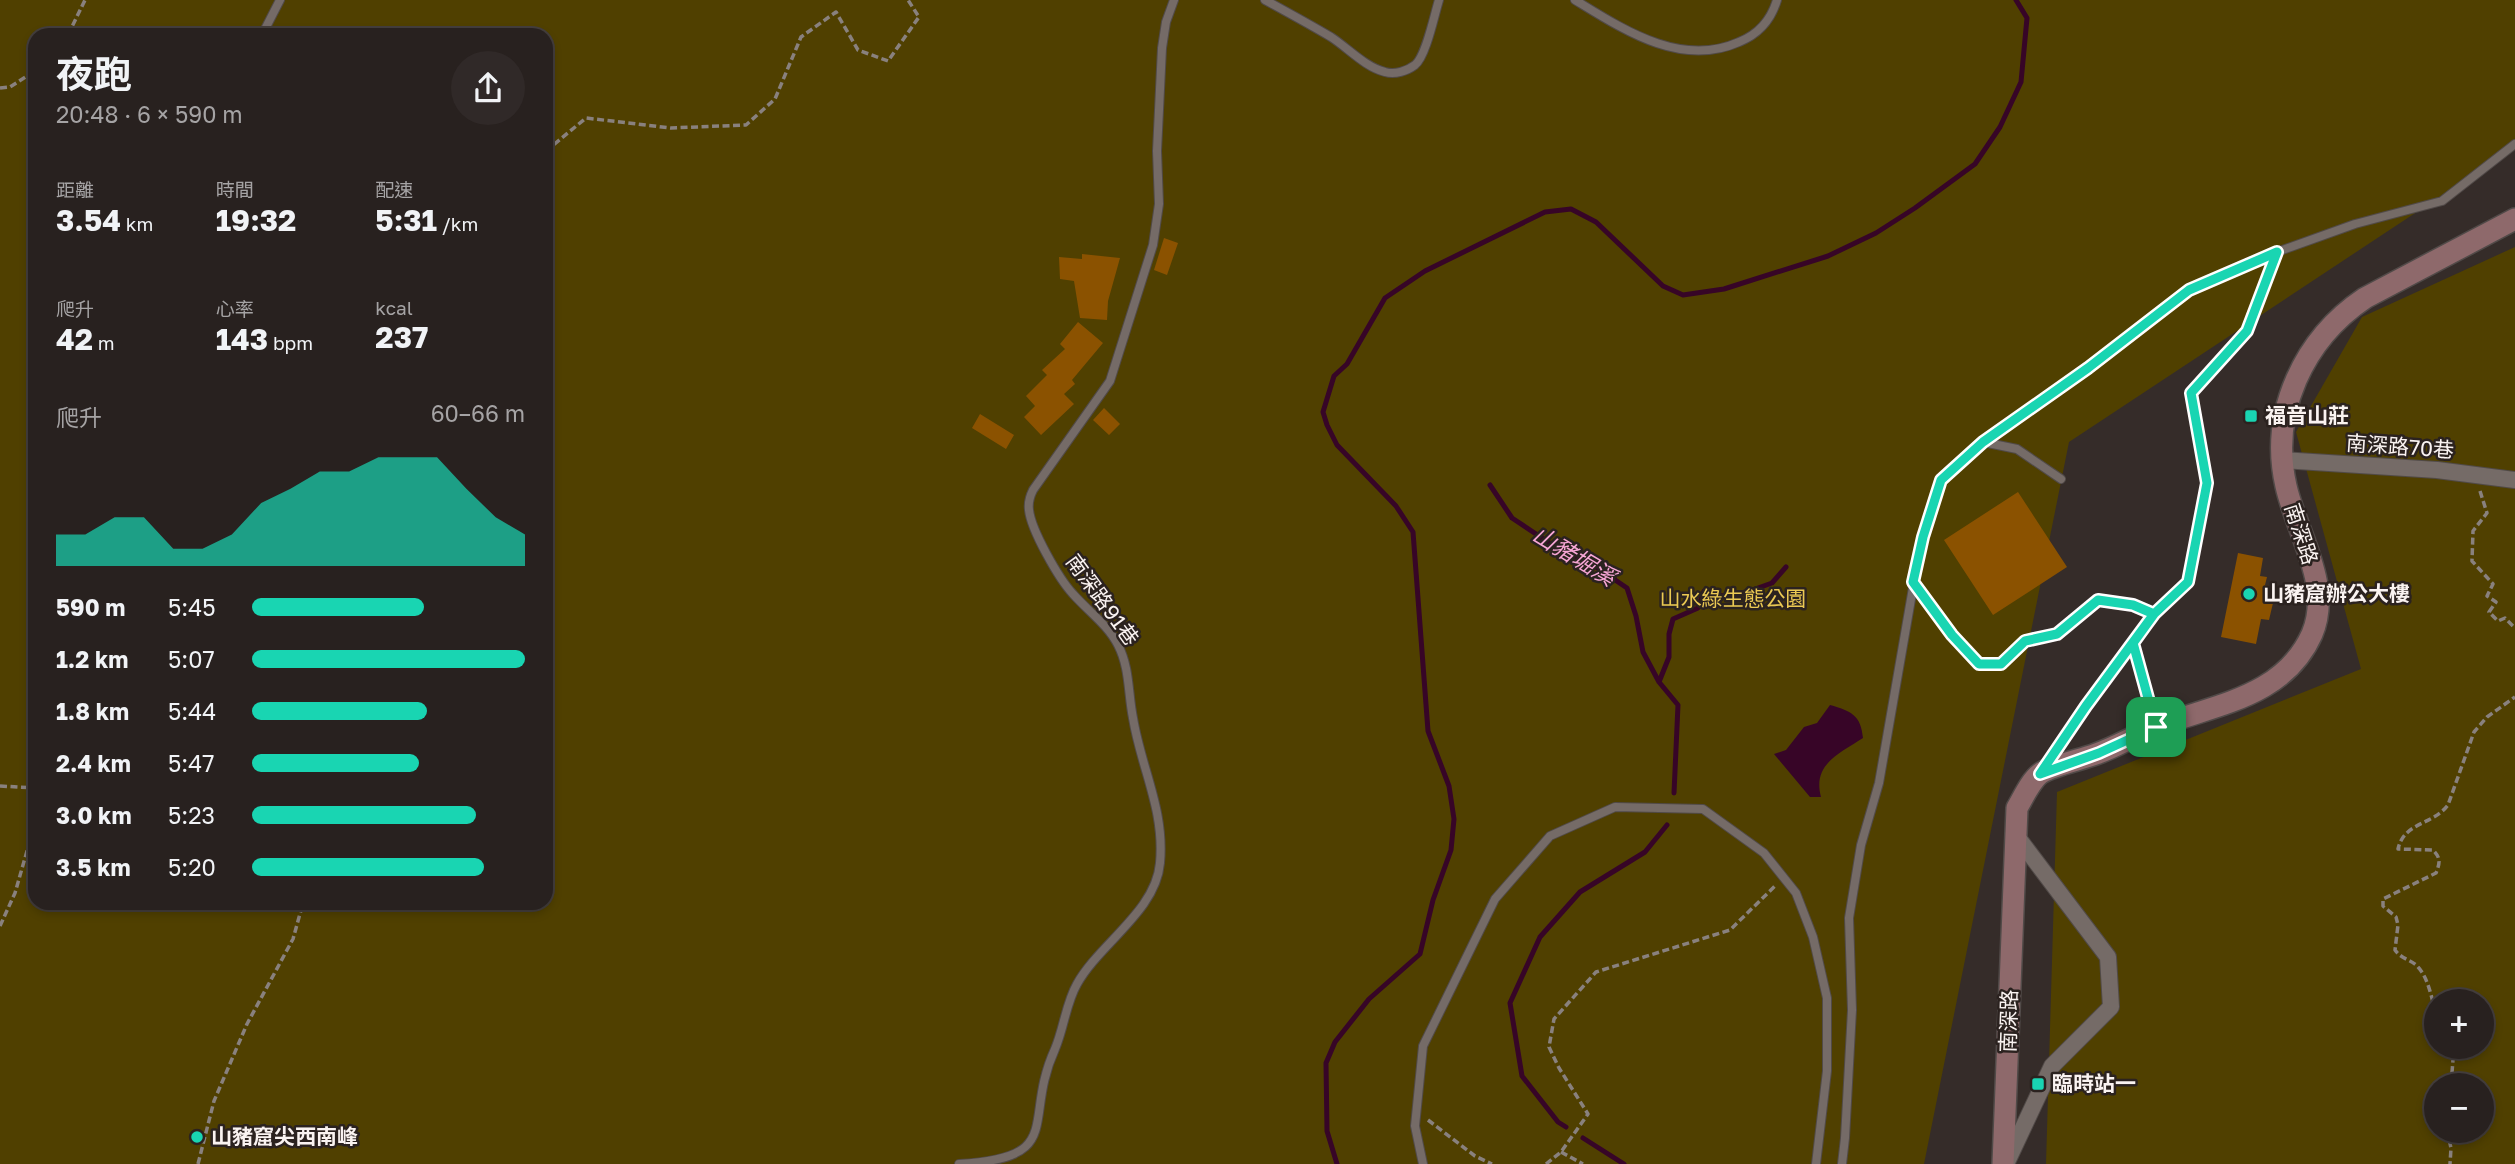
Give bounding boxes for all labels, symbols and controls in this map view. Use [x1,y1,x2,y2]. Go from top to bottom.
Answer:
text: 夜跑 [56,51,132,96]
button: share [451,51,525,125]
text: 20:48 · 6 × 590 m [56,100,243,128]
text: 距離 [56,178,94,201]
text: 時間 [216,178,254,201]
text: 配速 [375,178,413,201]
text: 3.54 [56,202,121,238]
text: 19:32 [216,202,296,238]
text: 5:31 [375,202,437,238]
text: km [121,212,153,235]
text: /km [437,212,478,235]
text: kcal [375,296,413,319]
text: 爬升 [56,297,94,320]
text: 心率 [216,297,254,320]
text: 237 [375,319,428,355]
text: 42 [56,321,93,357]
text: 143 [216,321,268,357]
text: m [93,331,115,354]
text: bpm [268,331,313,354]
text: 60–66 m [431,399,525,427]
place label: 福音山莊 [2265,402,2349,428]
text: 爬升 [56,403,102,431]
marker: 福音山莊 [2243,408,2259,424]
street label: 南深路70巷 [2345,429,2455,463]
street label: 南深路 [2280,500,2324,568]
water label: 山豬堀溪 [1528,519,1624,592]
street label: 南深路91巷 [1061,549,1145,650]
place label: 山豬窟辦公大樓 [2263,580,2410,606]
park label: 山水綠生態公園 [1660,585,1807,611]
marker: 山豬窟辦公大樓 [2241,586,2257,602]
text: 590 m [56,593,125,621]
text: 5:45 [168,593,216,621]
text: 1.2 km [56,645,128,673]
text: 5:07 [168,645,215,673]
text: 1.8 km [56,697,129,725]
text: 5:44 [168,697,216,725]
pin [2126,697,2186,757]
icon: arrive [2137,708,2175,746]
text: 2.4 km [56,749,131,777]
text: 5:47 [168,749,214,777]
text: 3.0 km [56,801,132,829]
text: 5:23 [168,801,215,829]
text: 3.5 km [56,853,131,881]
text: 5:20 [168,853,216,881]
street label: 南深路 [1994,989,2022,1053]
map controls [2424,989,2494,1143]
button: + [2424,989,2494,1059]
place label: 臨時站一 [2052,1070,2136,1096]
button: − [2424,1073,2494,1143]
marker: 臨時站一 [2030,1076,2046,1092]
place label: 山豬窟尖西南峰 [211,1123,358,1149]
marker: 山豬窟尖西南峰 [189,1129,205,1145]

